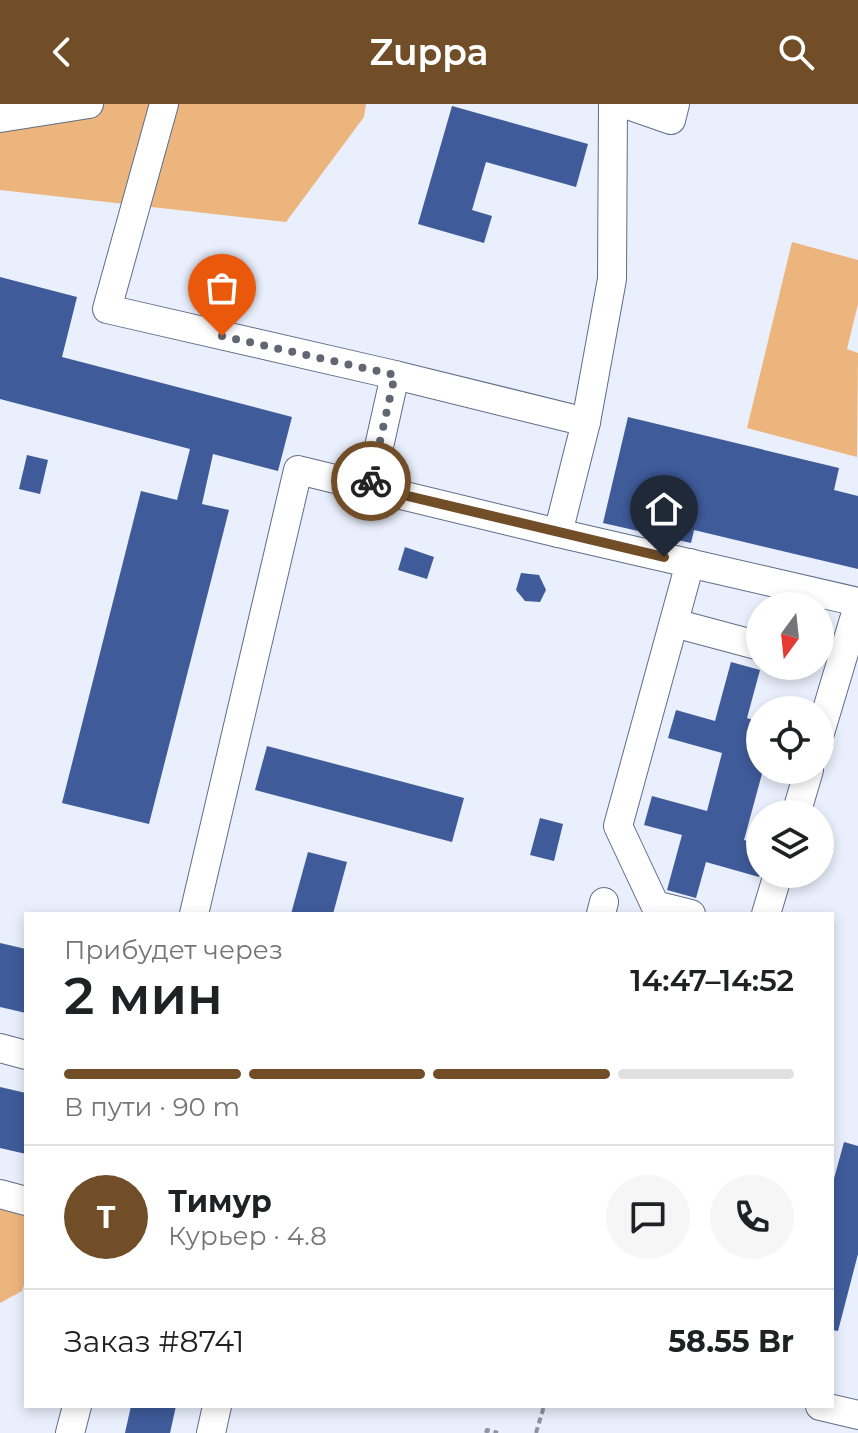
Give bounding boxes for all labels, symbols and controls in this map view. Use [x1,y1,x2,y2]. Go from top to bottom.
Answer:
icon: back [40,30,84,74]
text: Zuppa [369,30,489,74]
icon: search [774,30,818,74]
pin [188,254,256,336]
icon: bag [200,266,244,310]
courier [331,441,411,521]
icon: bike [349,459,393,503]
pin [630,475,698,557]
icon: home [642,487,686,531]
north arrow [746,592,834,680]
map controls [746,592,834,888]
button: locate [746,696,834,784]
button: layers [746,800,834,888]
text: Прибудет через [64,934,283,966]
text: 14:47–14:52 [630,962,794,999]
text: 2 мин [64,964,223,1027]
text: В пути · 90 m [64,1091,240,1123]
button: chat [606,1175,690,1259]
button: phone [710,1175,794,1259]
text: Тимур [168,1183,272,1220]
text: Т [96,1199,116,1236]
text: Курьер · 4.8 [168,1220,327,1252]
text: Заказ #8741 [64,1323,244,1360]
text: 58.55 Br [668,1323,794,1360]

